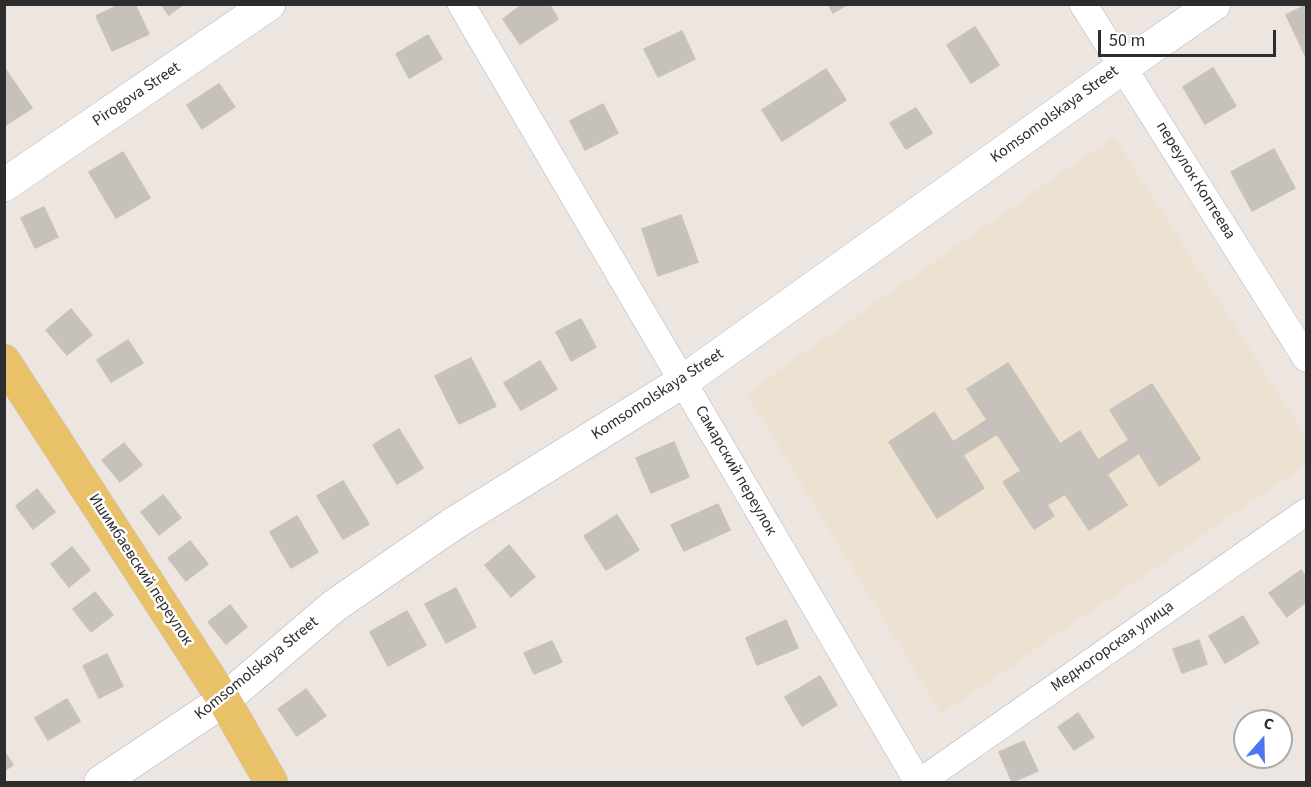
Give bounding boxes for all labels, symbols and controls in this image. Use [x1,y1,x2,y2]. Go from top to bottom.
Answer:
scale bar [1101,18,1280,56]
text: 50 m [1109,28,1145,53]
street label: Pirogova Street [89,59,185,131]
street label: Komsomolskaya Street [987,62,1123,168]
street label: переулок Коптеева [1151,119,1239,243]
street label: Komsomolskaya Street [588,345,728,445]
street label: Самарский переулок [690,403,780,539]
street label: Ишимбаевский переулок [84,491,196,649]
street label: Медногорская улица [1048,597,1178,697]
street label: Komsomolskaya Street [191,613,323,725]
north arrow [1233,709,1293,769]
text: С [1260,712,1277,736]

